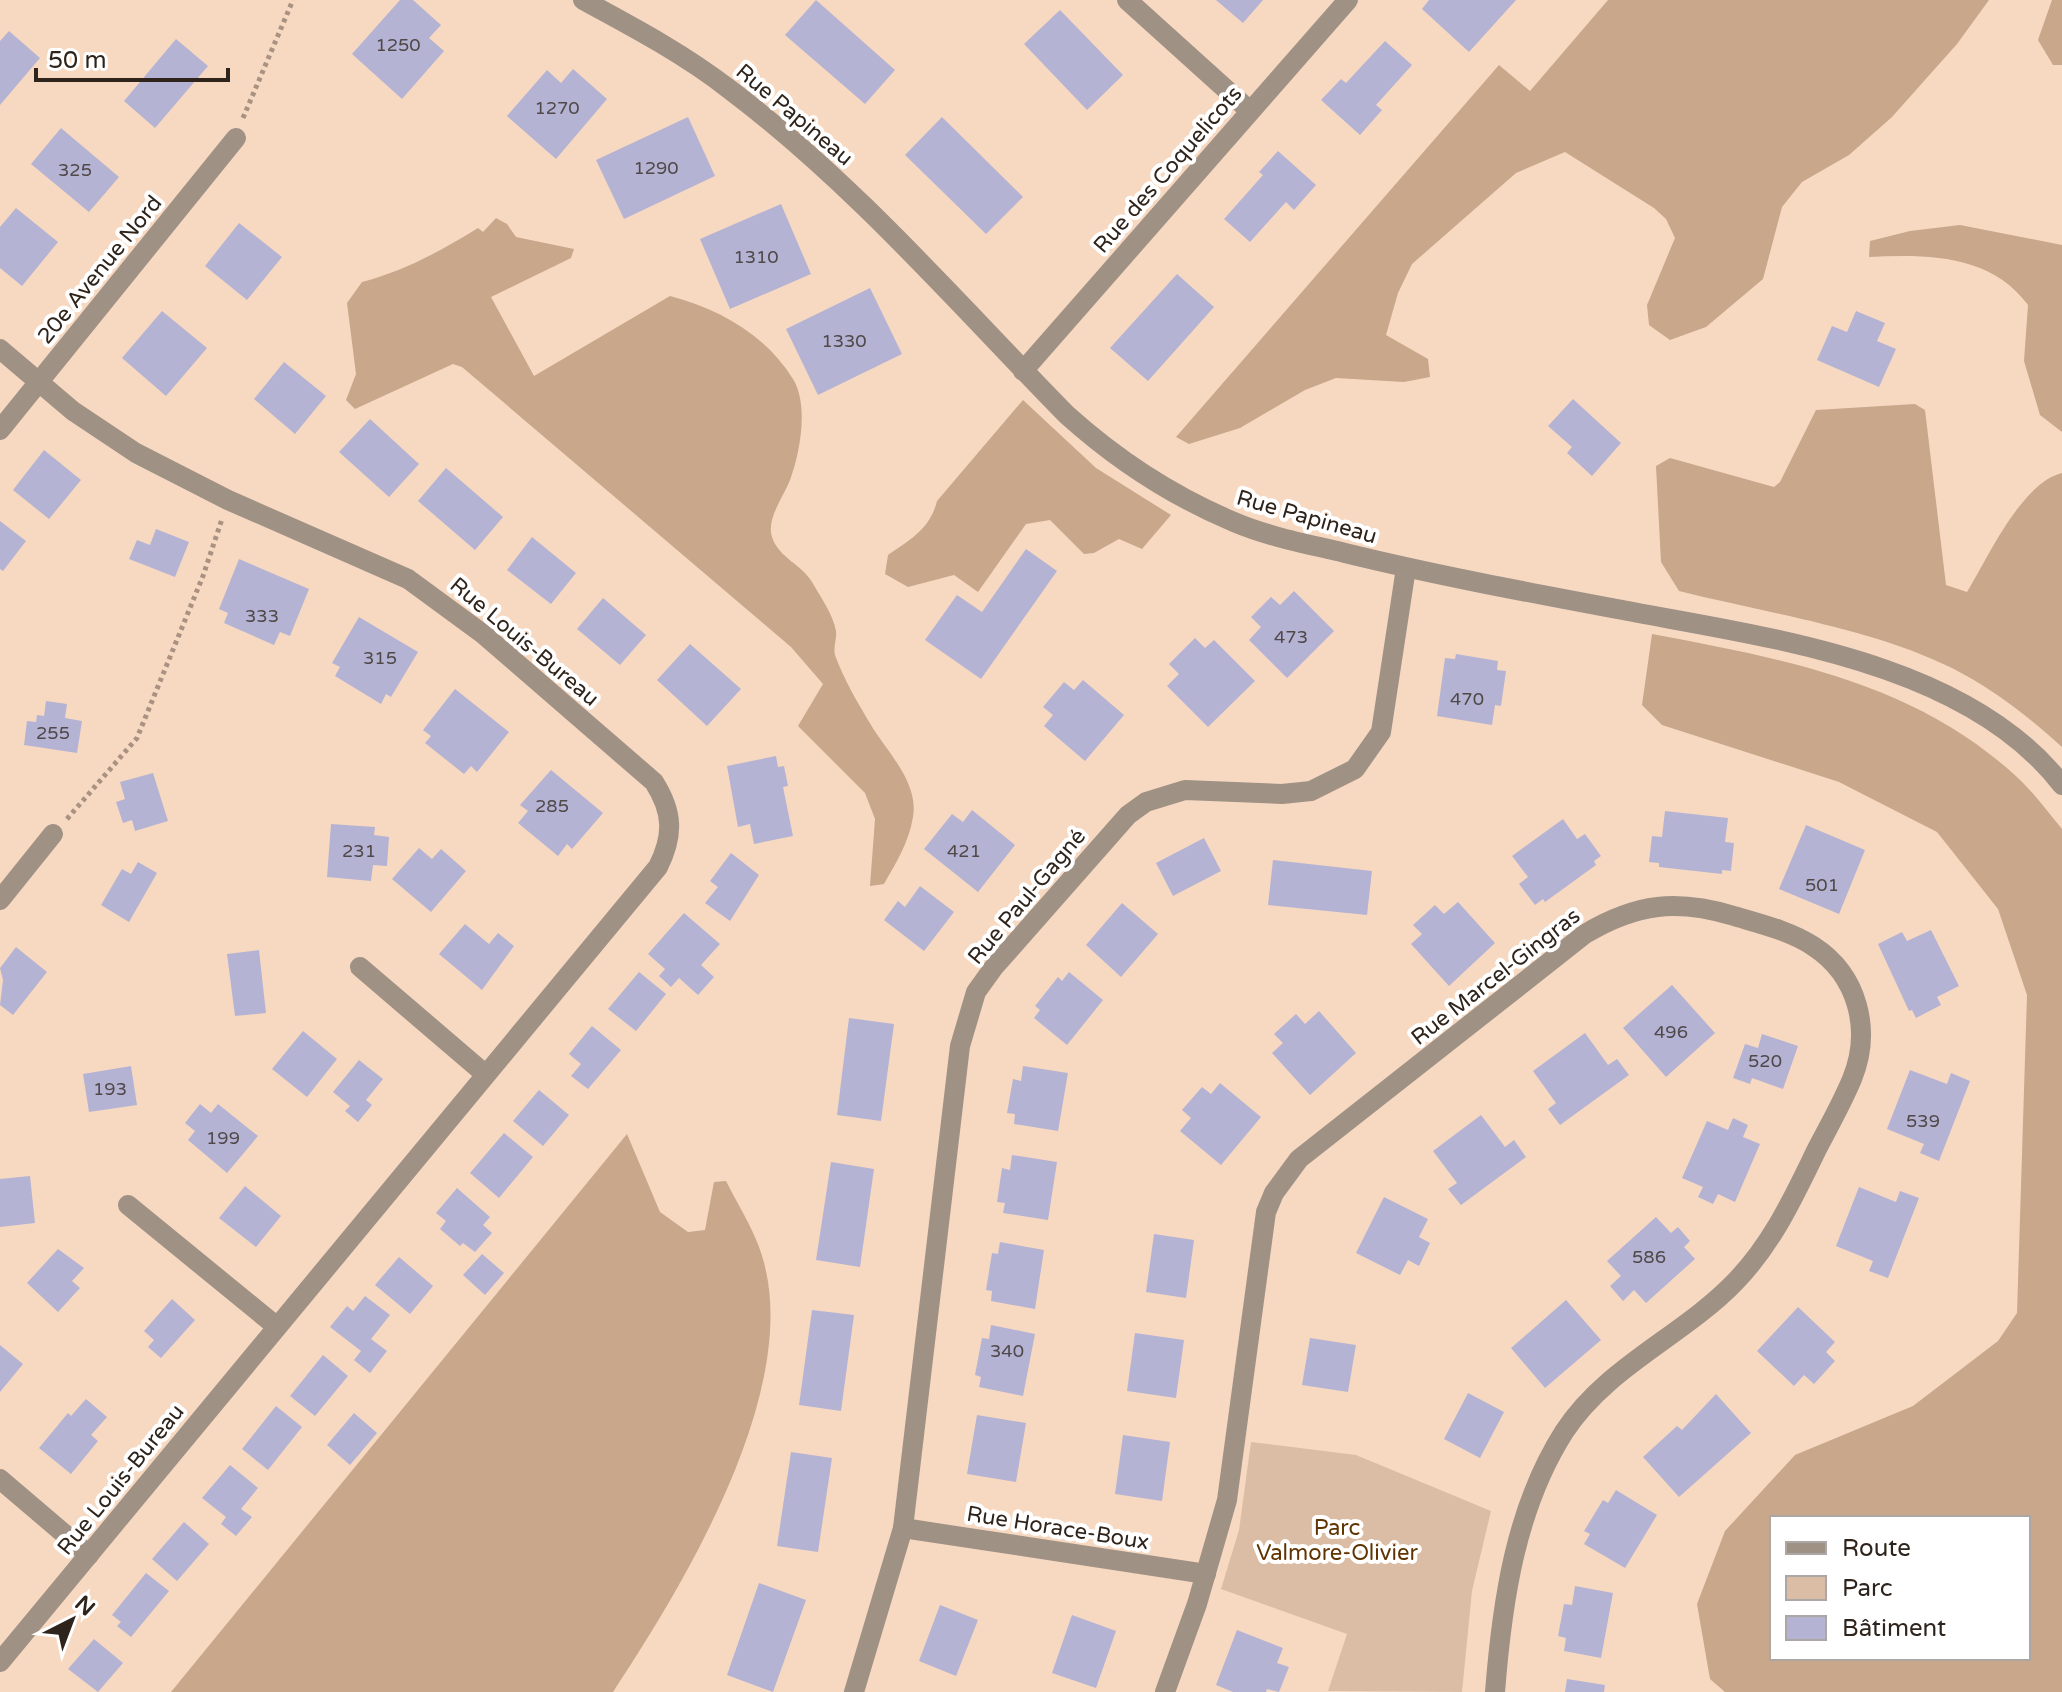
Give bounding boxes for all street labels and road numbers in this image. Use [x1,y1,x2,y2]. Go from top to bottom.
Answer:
street label: Rue Papineau [731,58,858,171]
street label: Rue des Coquelicots [1088,81,1247,258]
street label: 20e Avenue Nord [32,190,167,349]
street label: Rue Papineau [1234,485,1380,549]
street label: Rue Louis-Bureau [445,572,604,712]
street label: Rue Paul-Gagné [962,824,1091,970]
street label: Rue Marcel-Gingras [1406,903,1585,1051]
street label: Rue Louis-Bureau [52,1399,190,1560]
street label: Rue Horace-Boux [965,1501,1151,1555]

